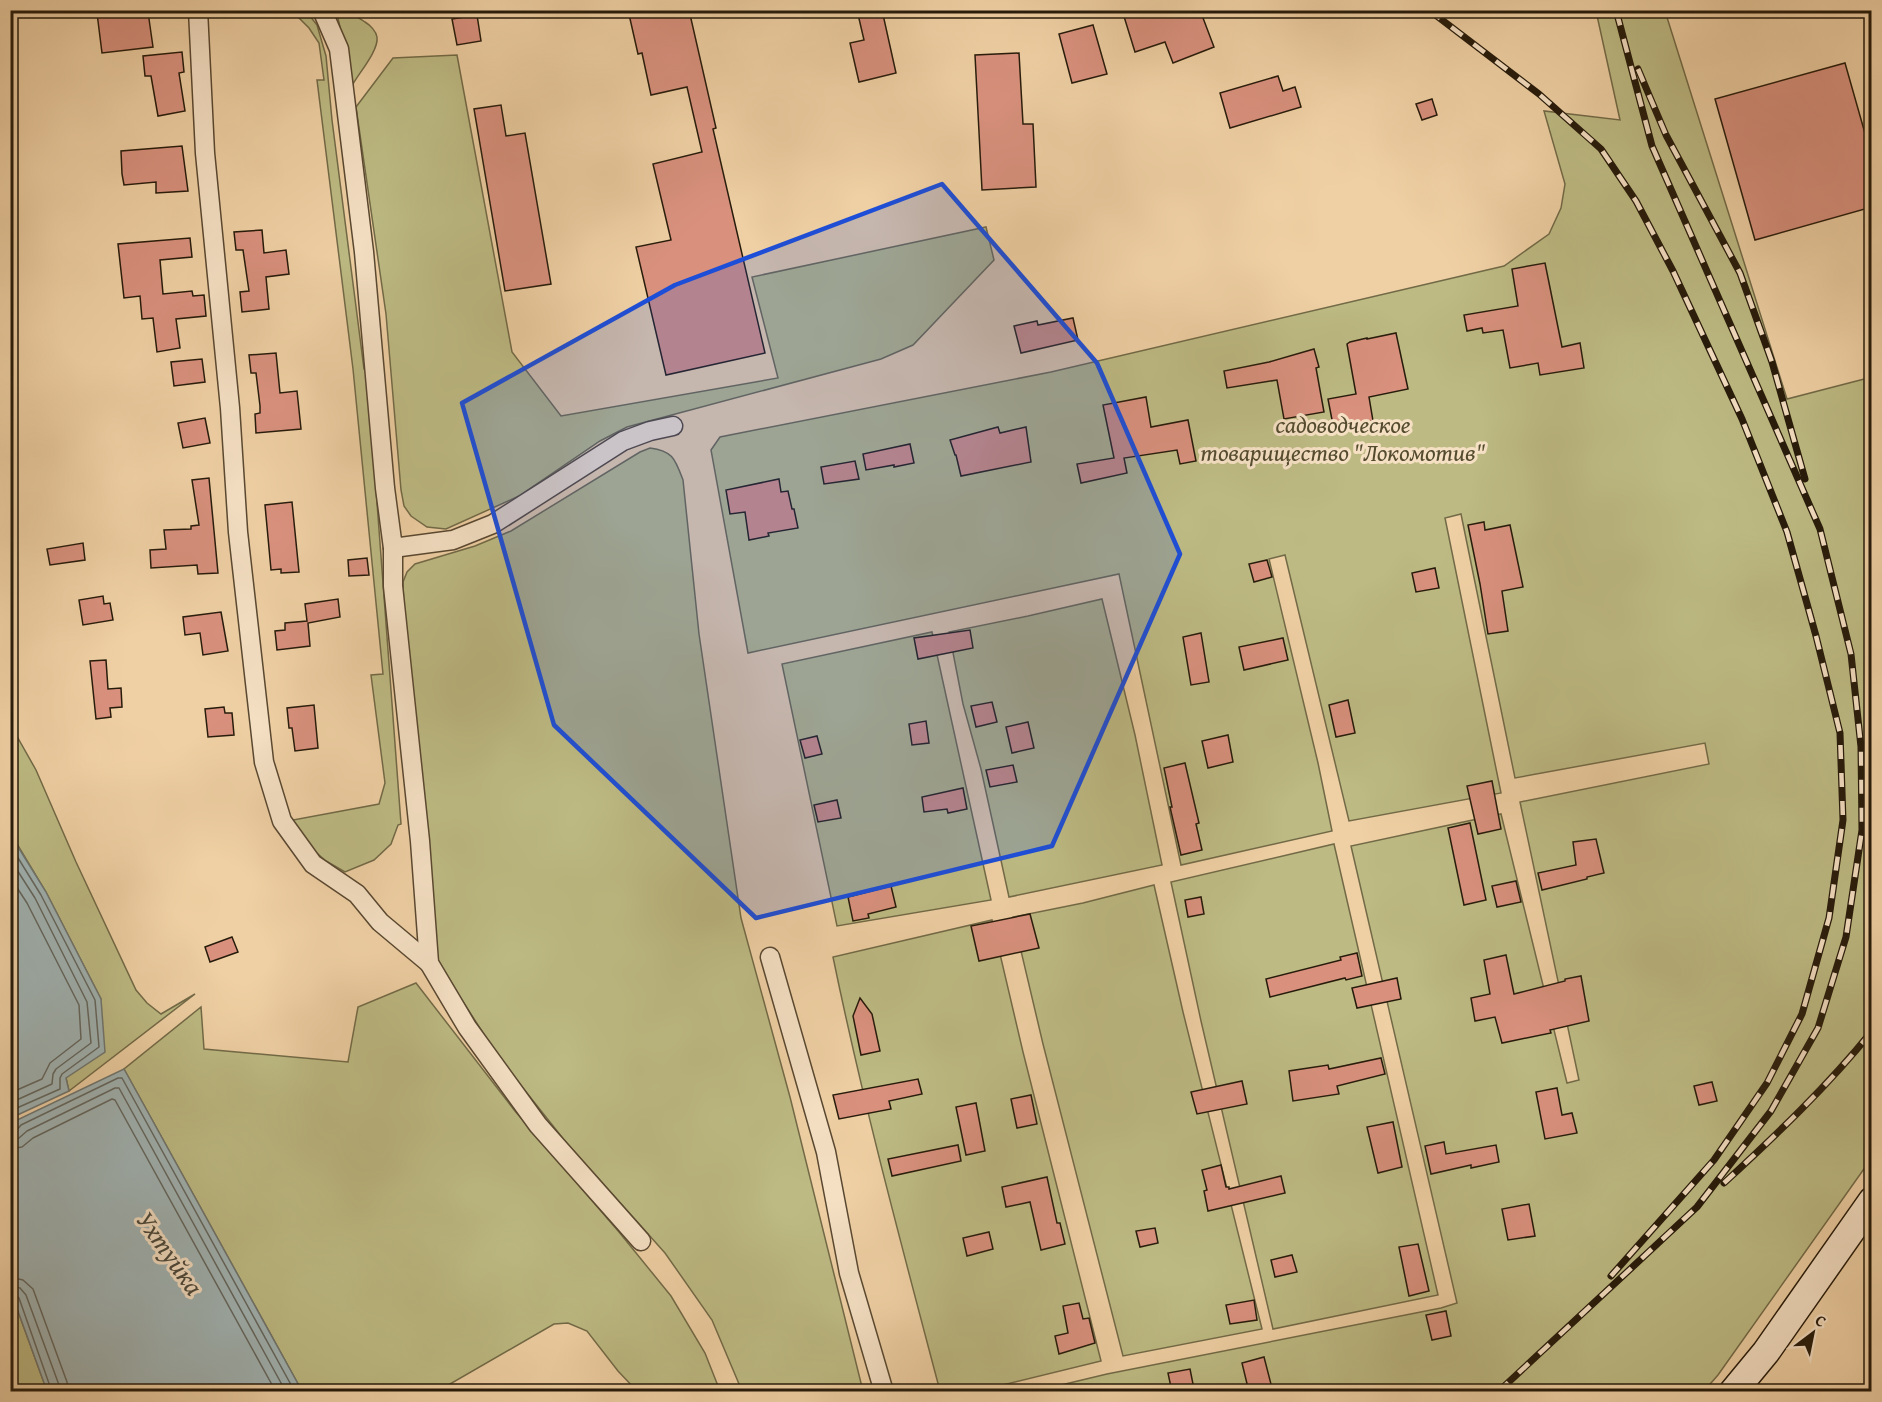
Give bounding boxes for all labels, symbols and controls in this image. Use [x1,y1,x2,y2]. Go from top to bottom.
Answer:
park label: садоводческое товарищество "Локомотив" [1201,407,1486,470]
water label: Ухтуйка [127,1203,214,1303]
north arrow [1783,1303,1843,1363]
text: С [1811,1308,1831,1333]

